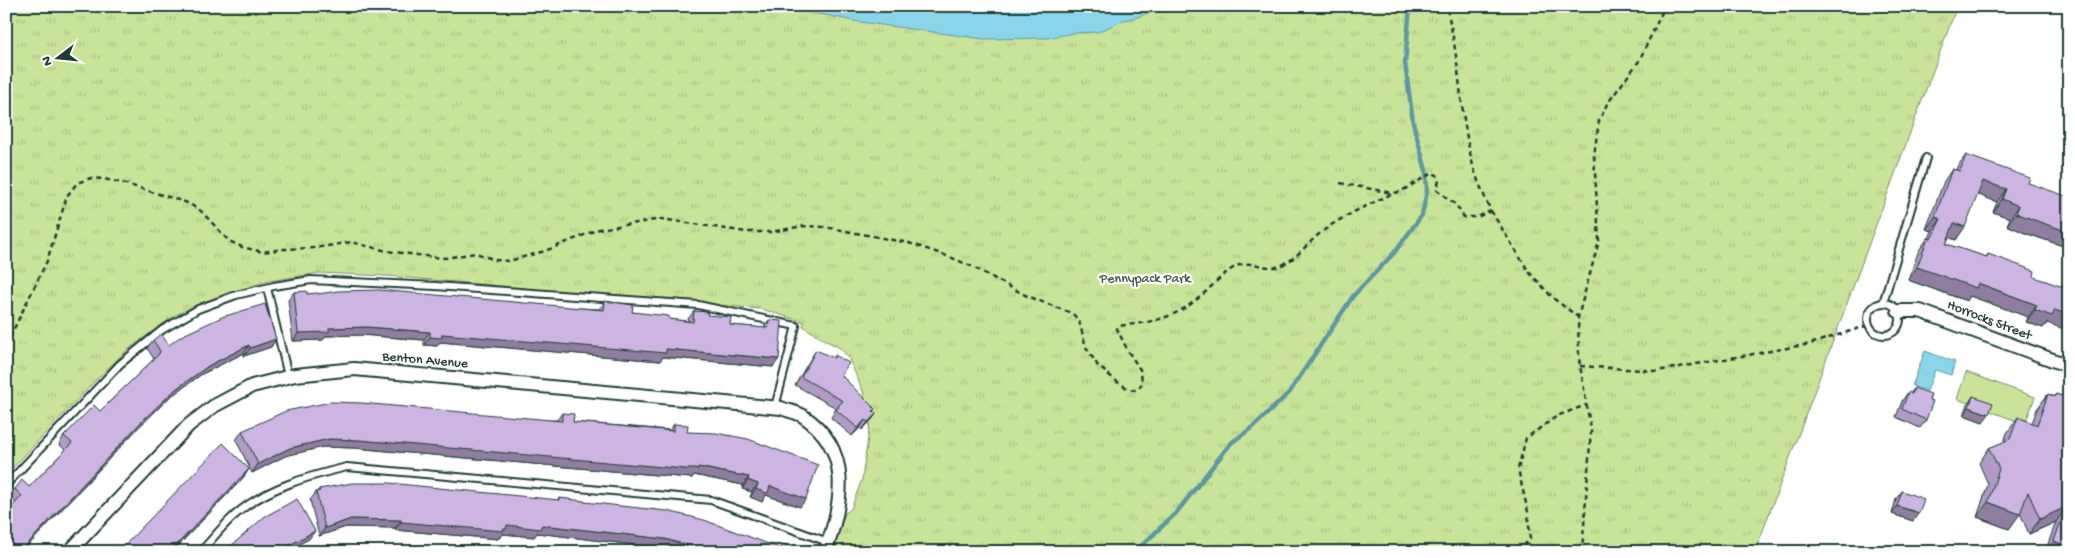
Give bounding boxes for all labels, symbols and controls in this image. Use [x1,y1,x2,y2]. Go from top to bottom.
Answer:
north arrow [32,32,82,82]
text: N [38,54,57,68]
park label: Pennypack Park [1099,271,1192,288]
street label: Horrocks Street [1944,297,2035,345]
street label: Benton Avenue [380,349,469,373]

